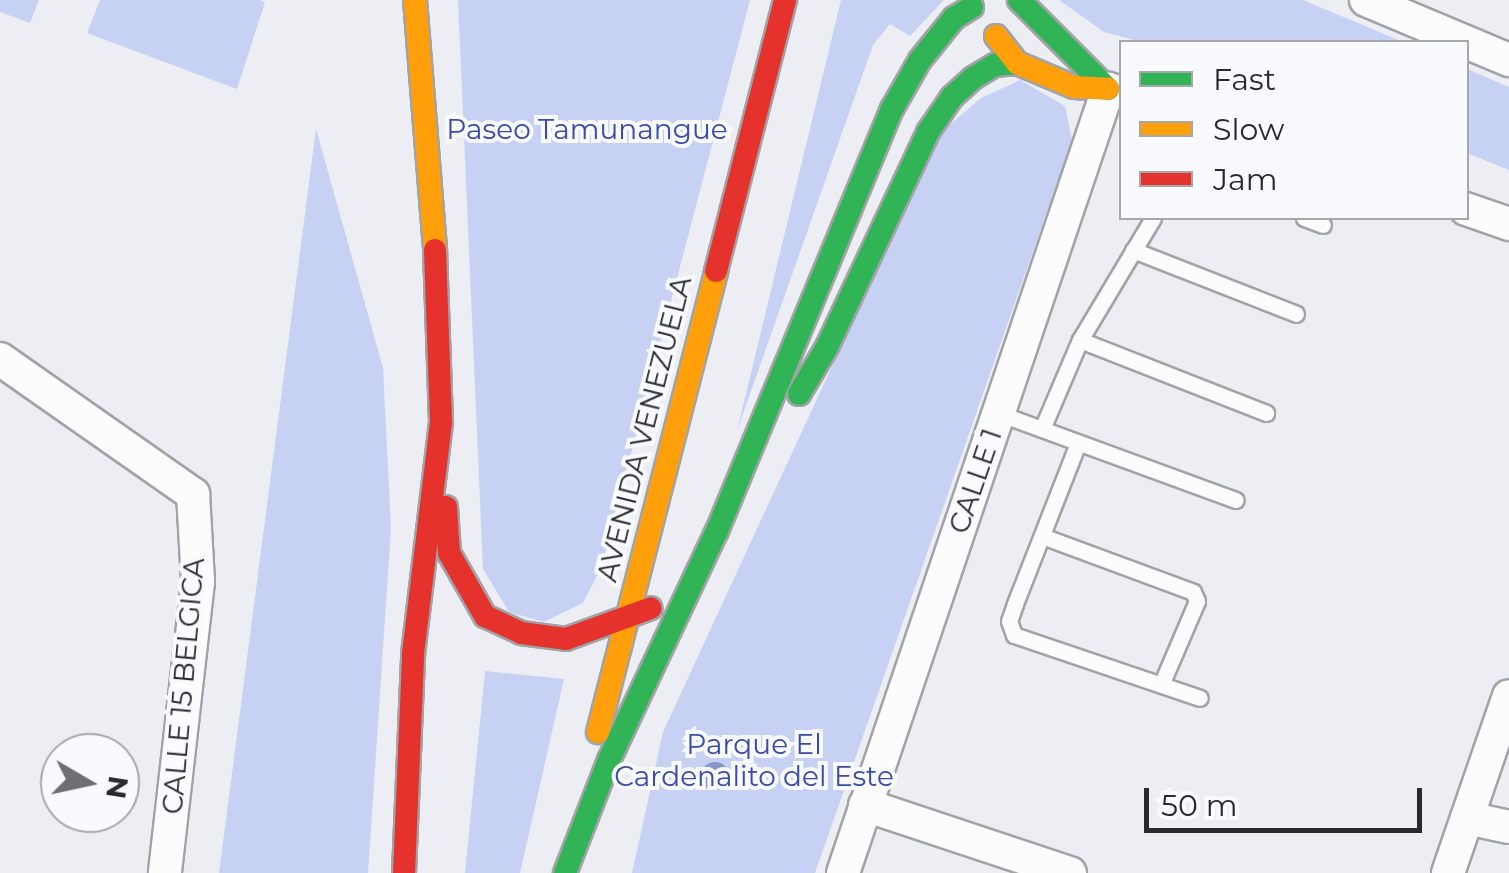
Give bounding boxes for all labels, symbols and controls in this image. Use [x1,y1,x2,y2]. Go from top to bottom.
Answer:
legend [1119,40,1469,220]
text: Fast [1213,61,1276,98]
text: Slow [1213,111,1284,148]
park label: Paseo Tamunangue [446,112,728,146]
text: Jam [1213,161,1278,198]
street label: AVENIDA VENEZUELA [590,273,698,585]
street label: CALLE 1 [941,424,1009,538]
street label: CALLE 15 BELGICA [155,556,211,816]
park label: Parque El Cardenalito del Este [614,727,894,793]
north arrow [40,733,140,833]
scale bar [1149,768,1426,830]
text: N [99,774,136,801]
text: 50 m [1161,787,1238,824]

